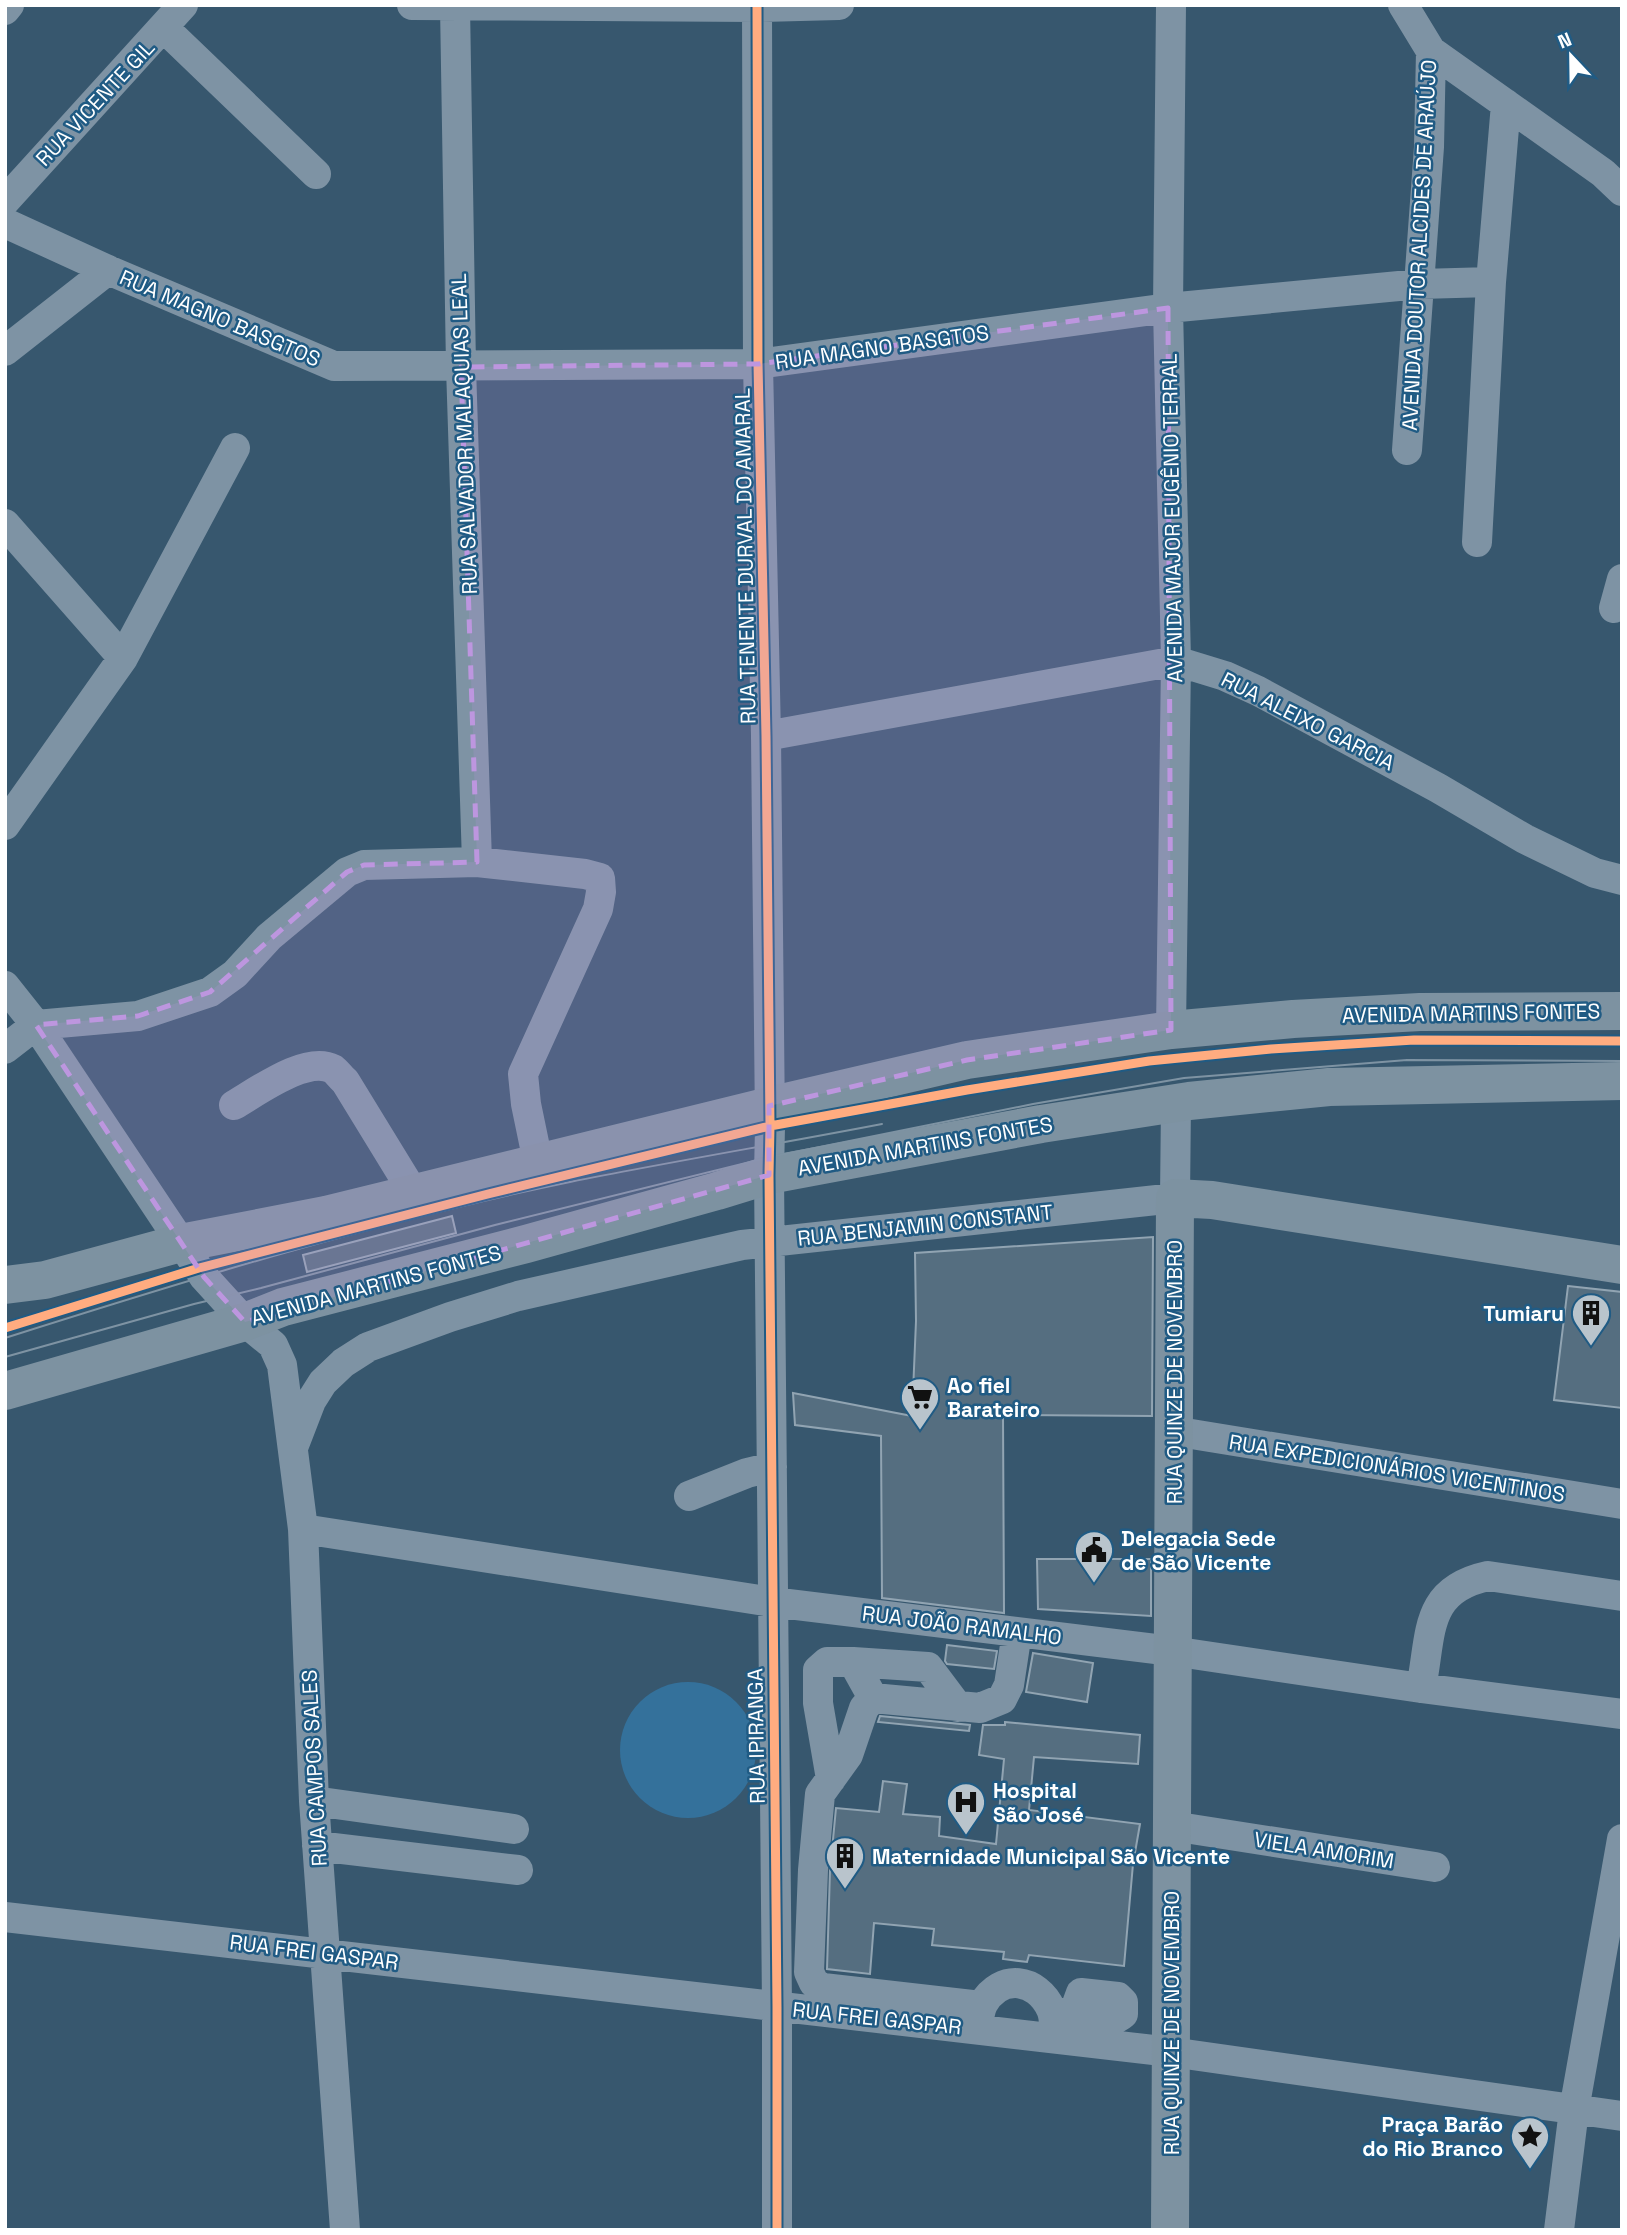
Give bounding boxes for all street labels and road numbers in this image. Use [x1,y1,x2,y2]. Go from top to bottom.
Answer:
street label: RUA VICENTE GIL [30,34,160,172]
street label: AVENIDA DOUTOR ALCIDES DE ARAÚJO [1396,59,1442,431]
street label: RUA MAGNO BASGTOS [116,263,324,373]
street label: RUA SALVADOR MALAQUIAS LEAL [445,273,483,595]
street label: RUA MAGNO BASGTOS [773,319,991,375]
street label: AVENIDA MAJOR EUGÊNIO TERRAL [1156,353,1188,683]
street label: RUA TENENTE DURVAL DO AMARAL [729,388,761,724]
street label: RUA ALEIXO GARCIA [1217,666,1399,776]
street label: AVENIDA MARTINS FONTES [1342,997,1600,1029]
street label: AVENIDA MARTINS FONTES [795,1110,1055,1182]
street label: RUA BENJAMIN CONSTANT [796,1198,1054,1252]
street label: AVENIDA MARTINS FONTES [248,1239,504,1331]
street label: RUA QUINZE DE NOVEMBRO [1161,1240,1188,1504]
street label: RUA EXPEDICIONÁRIOS VICENTINOS [1227,1428,1567,1508]
street label: RUA JOÃO RAMALHO [861,1599,1063,1651]
street label: RUA IPIRANGA [741,1668,771,1804]
street label: RUA CAMPOS SALES [295,1669,333,1867]
street label: VIELA AMORIM [1252,1826,1396,1874]
street label: RUA QUINZE DE NOVEMBRO [1158,1891,1185,2155]
street label: RUA FREI GASPAR [228,1928,400,1976]
street label: RUA FREI GASPAR [791,1996,963,2040]

